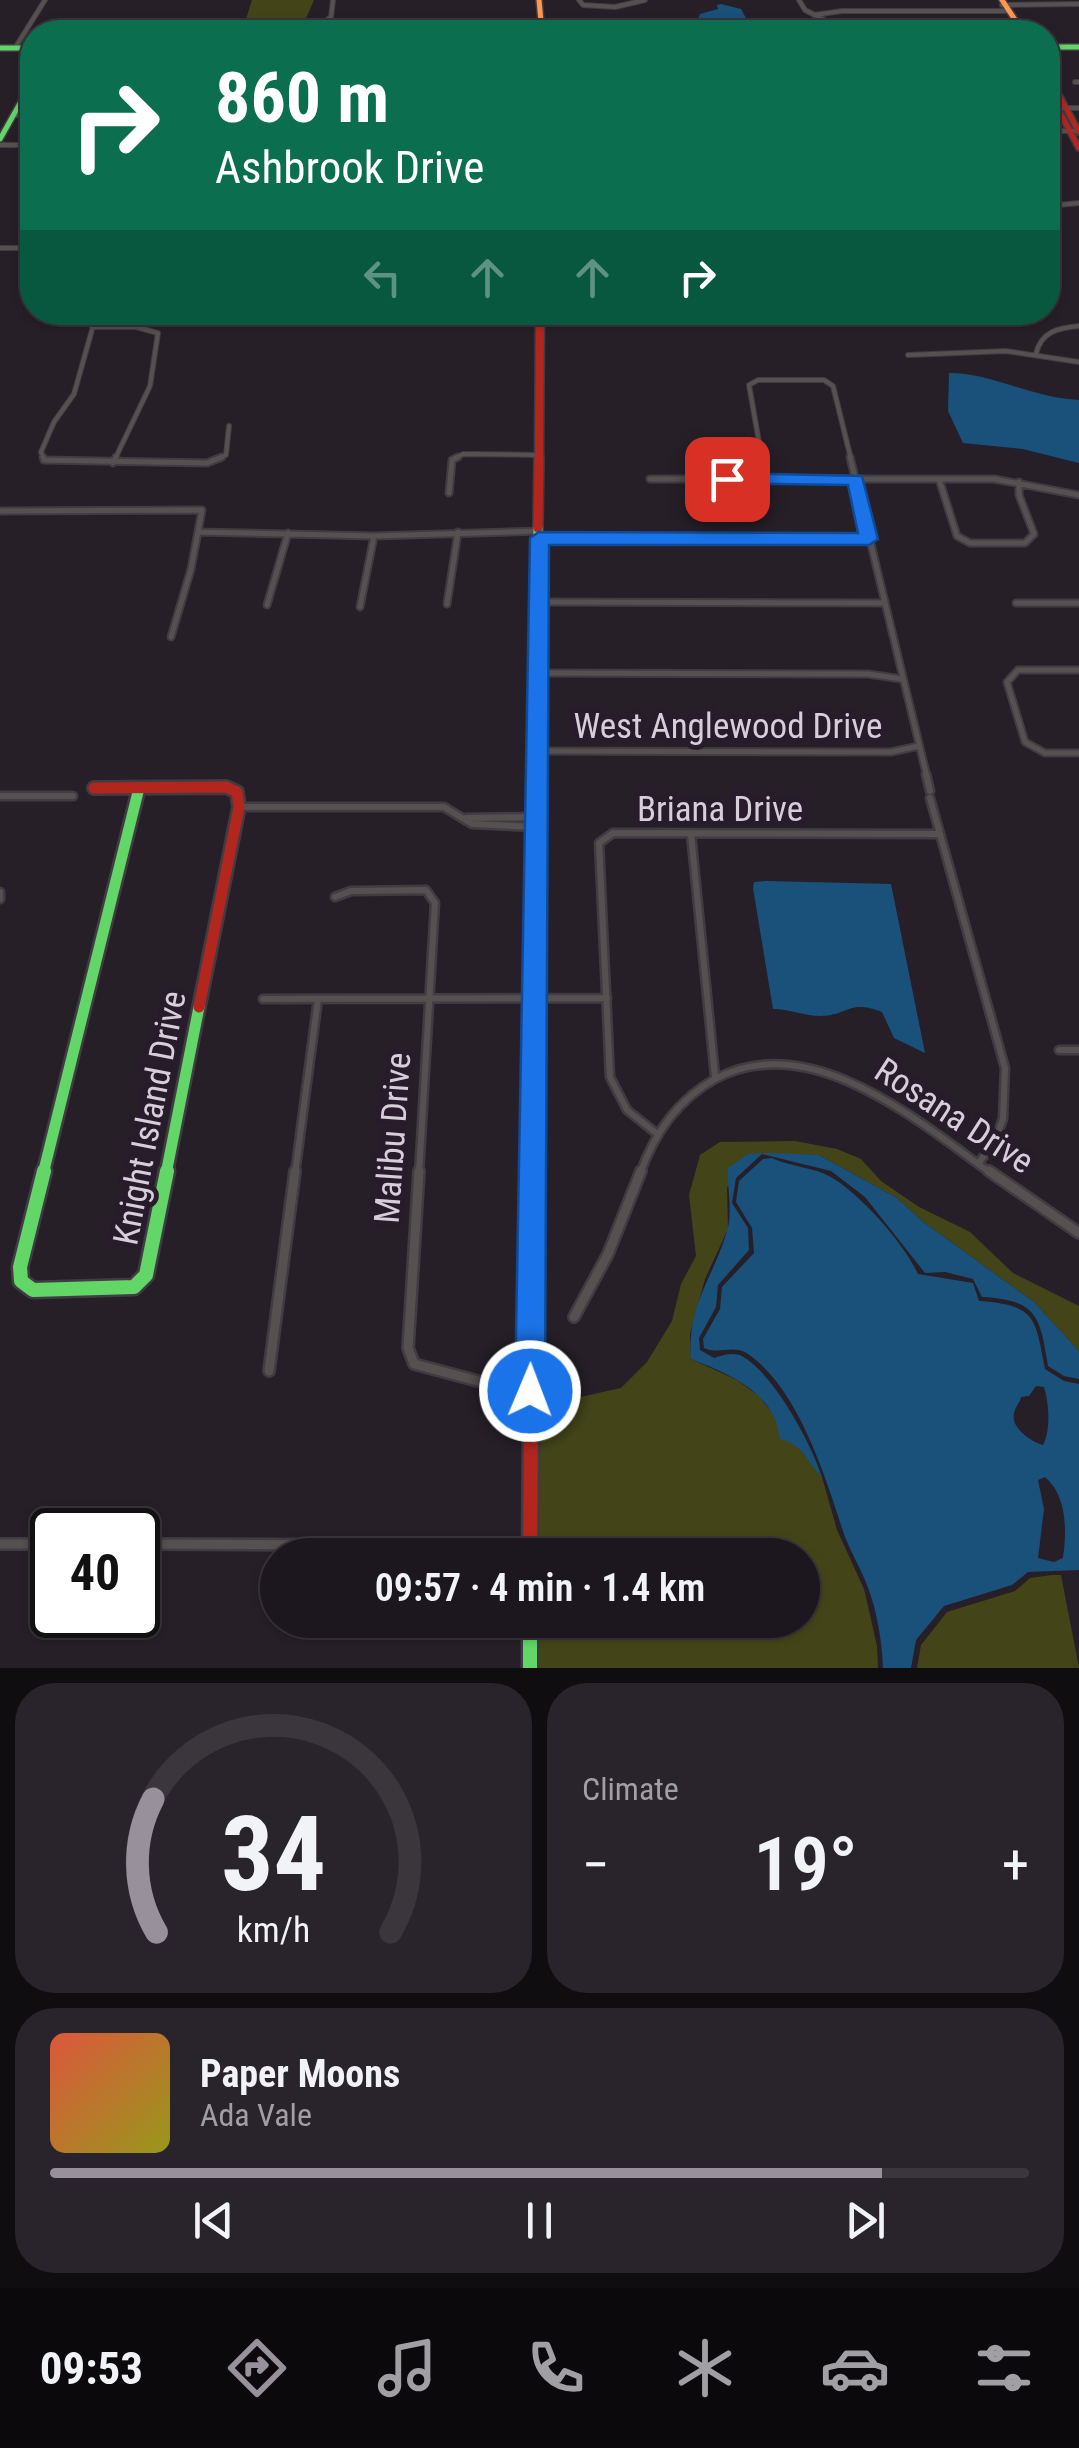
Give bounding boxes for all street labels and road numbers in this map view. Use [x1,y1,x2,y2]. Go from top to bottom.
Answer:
street label: West Anglewood Drive [574,706,882,747]
street label: Briana Drive [637,789,803,830]
street label: Knight Island Drive [105,987,195,1249]
street label: Rosana Drive [867,1050,1041,1182]
street label: Malibu Drive [367,1051,419,1225]

